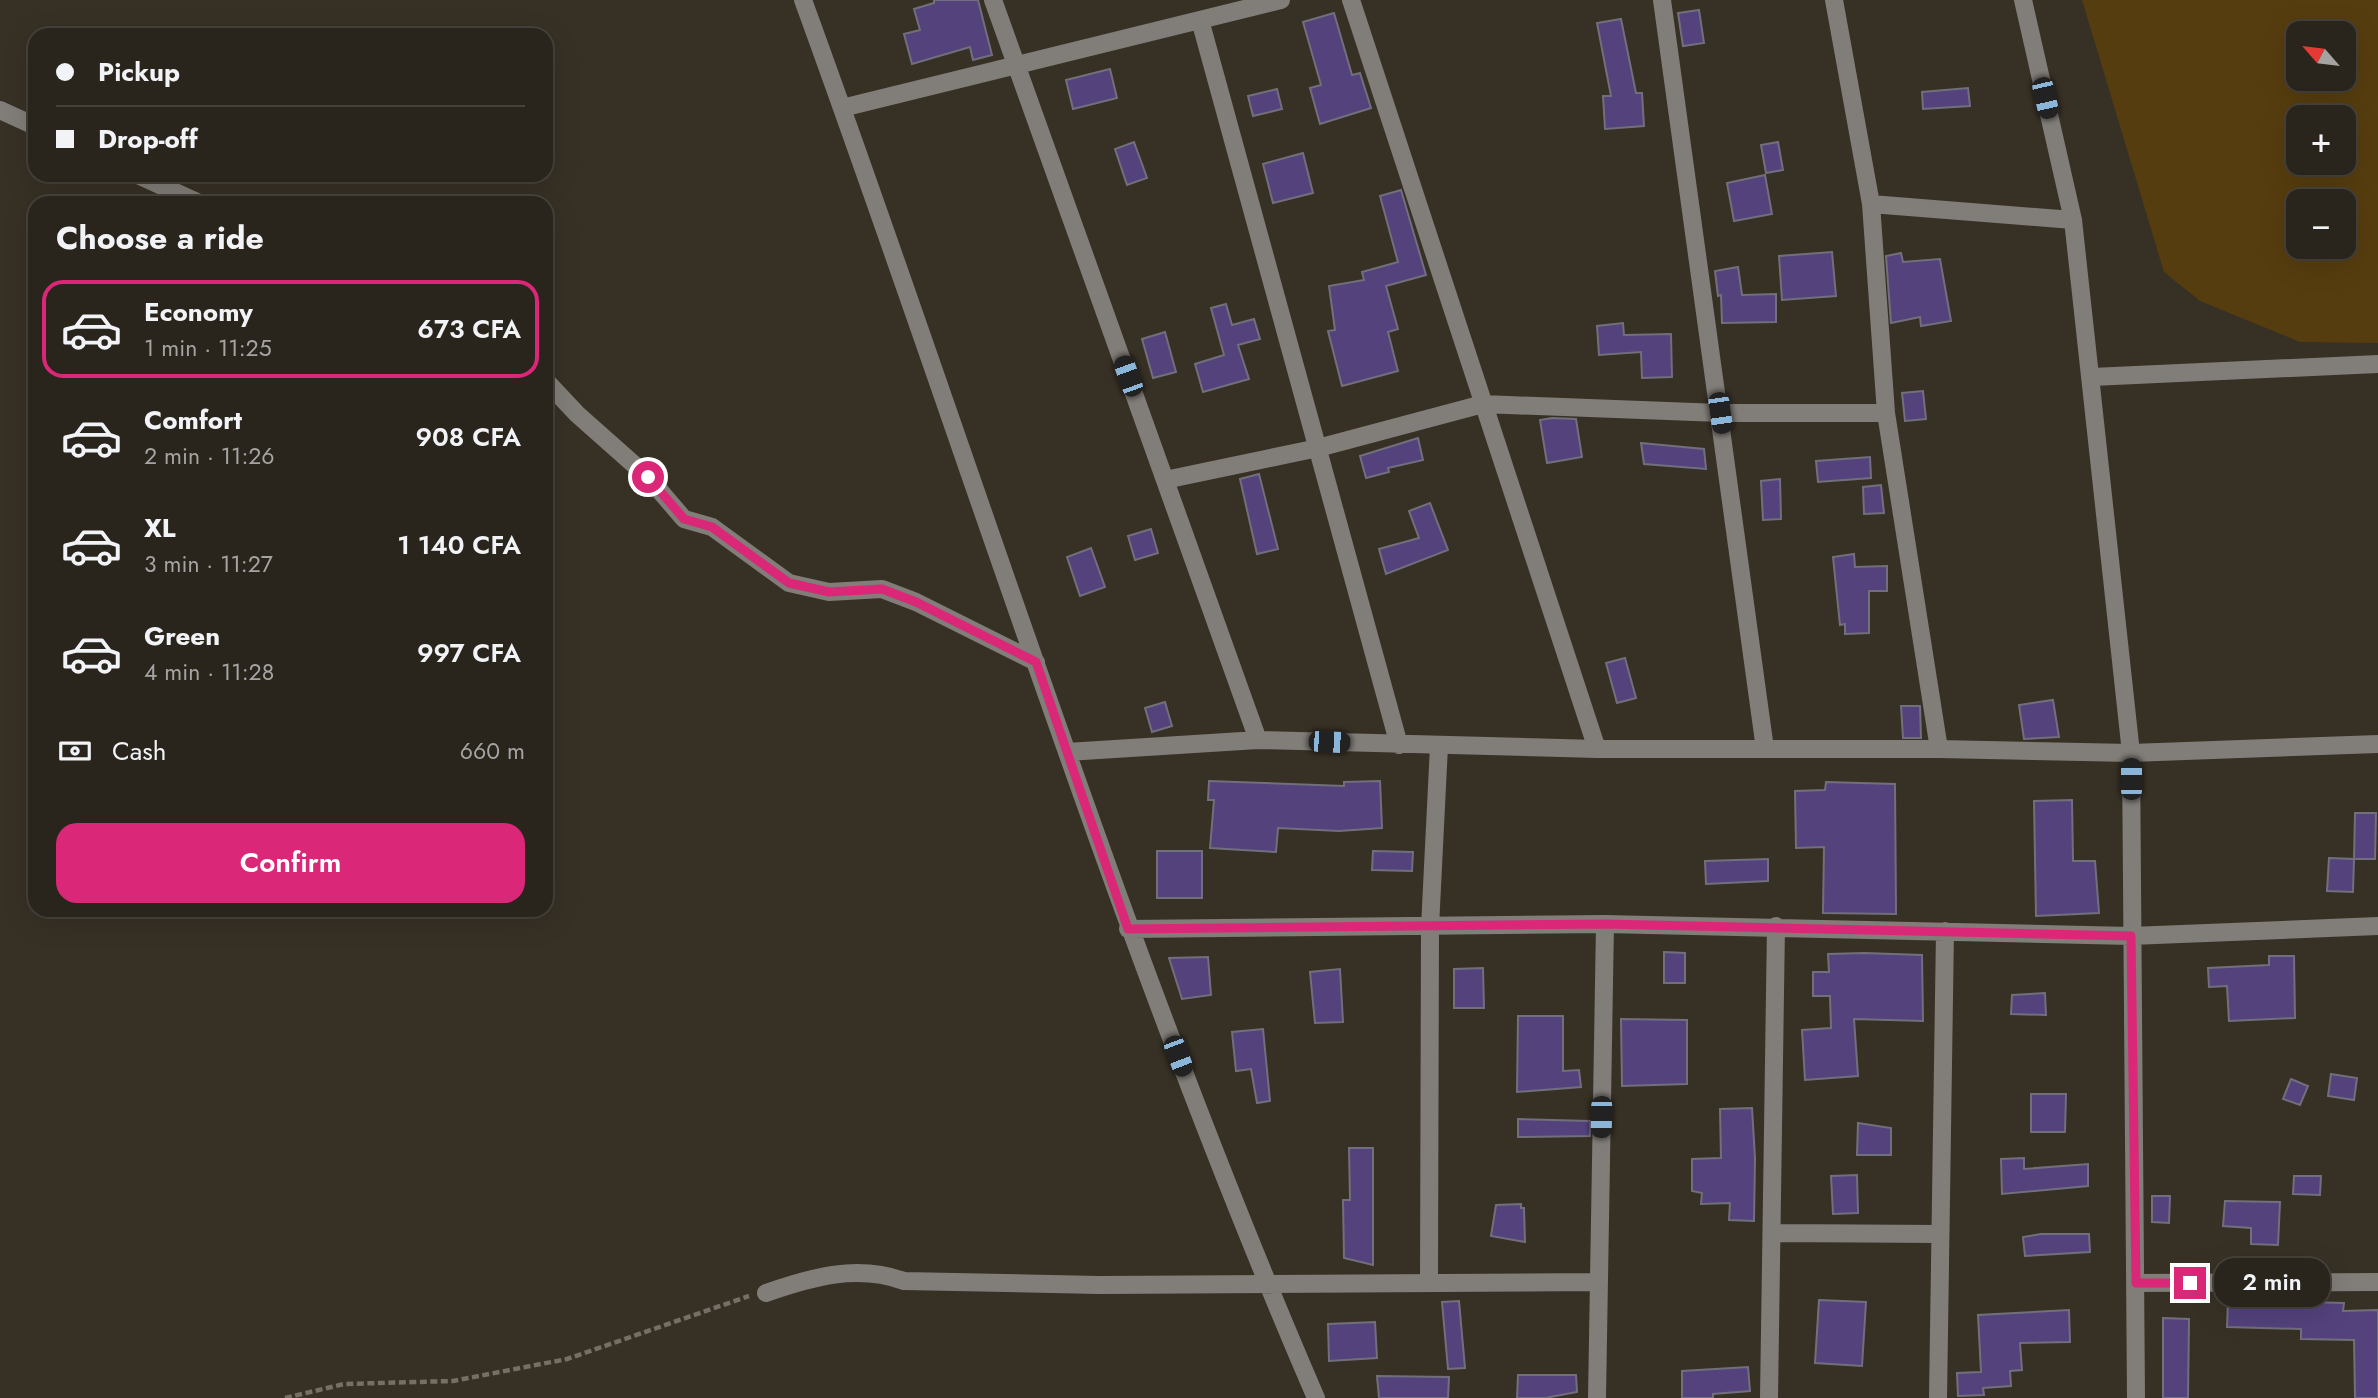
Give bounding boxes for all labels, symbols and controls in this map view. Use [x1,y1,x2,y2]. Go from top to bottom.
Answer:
north arrow [2286,21,2356,91]
map controls [2286,21,2356,259]
text: Pickup [98,53,180,91]
car [2031,75,2060,121]
button: + [2286,105,2356,175]
text: Drop-off [98,120,198,158]
button: − [2286,189,2356,259]
text: Choose a ride [56,215,264,261]
text: Economy [144,293,253,331]
icon: car [60,298,123,361]
text: 673 CFA [417,310,521,348]
text: 1 min · 11:25 [144,331,272,365]
car [1111,353,1146,399]
car [1707,391,1734,435]
text: Comfort [144,401,242,439]
icon: car [60,406,123,469]
text: 908 CFA [415,418,521,456]
text: 2 min · 11:26 [144,439,275,473]
route start [632,461,664,493]
text: XL [144,509,176,547]
icon: car [60,514,123,577]
text: 1 140 CFA [397,526,521,564]
text: 3 min · 11:27 [144,547,273,581]
text: Green [144,617,220,655]
icon: car [60,622,123,685]
text: 997 CFA [417,634,521,672]
text: 4 min · 11:28 [144,655,274,689]
car [1308,731,1351,753]
icon: cash [56,732,94,770]
text: Cash [112,732,166,770]
text: 660 m [460,734,525,768]
car [2121,758,2142,800]
button: Confirm [56,823,525,903]
car [1161,1033,1196,1079]
car [1591,1096,1612,1138]
callout: 2 min [2214,1258,2330,1308]
text: 2 min [2242,1265,2302,1299]
route end [2174,1267,2206,1299]

